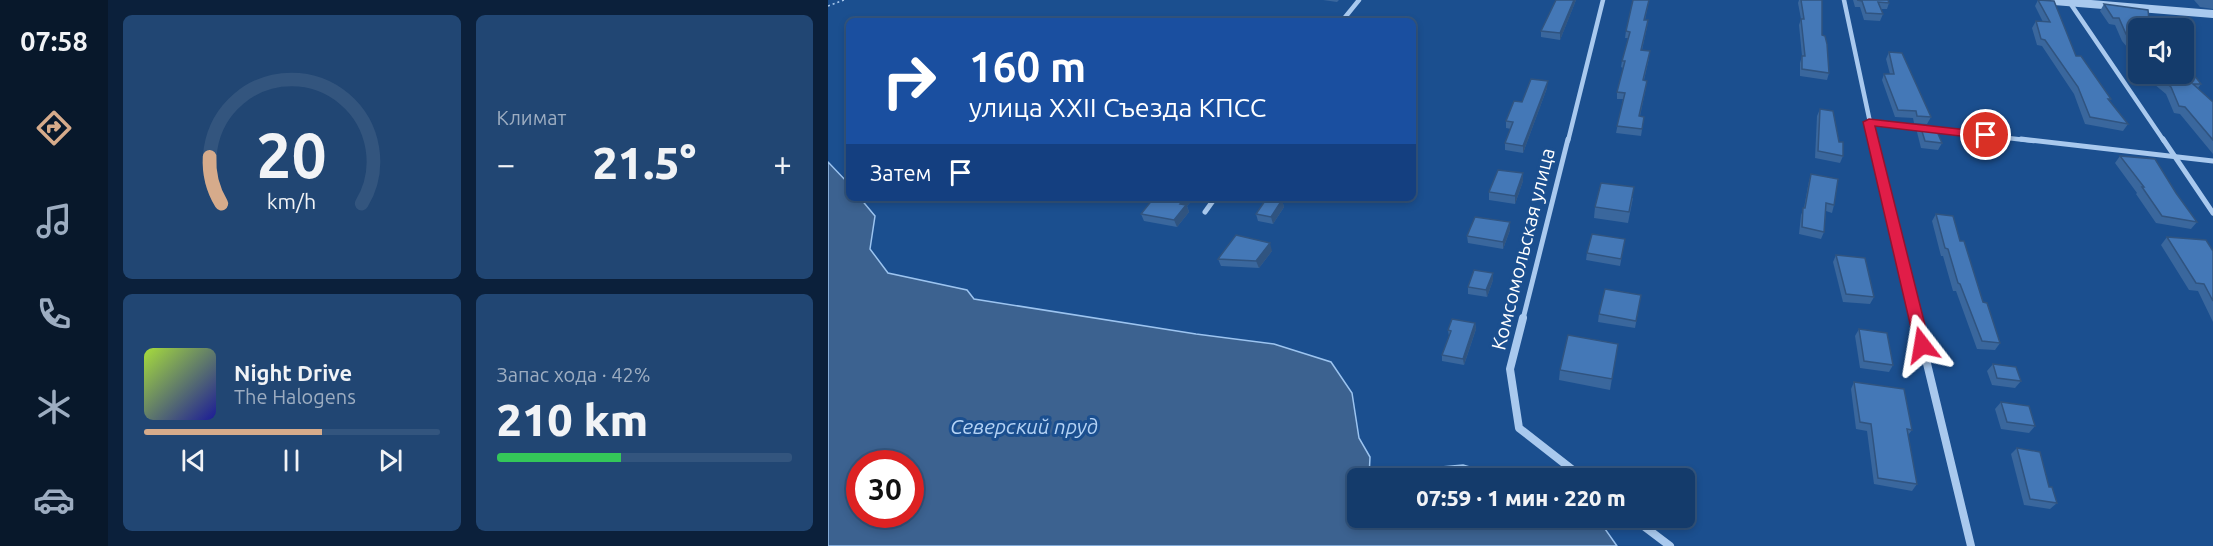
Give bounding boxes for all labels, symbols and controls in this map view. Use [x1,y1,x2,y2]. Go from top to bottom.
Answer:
map controls [2128,18,2194,84]
button: sound [2128,18,2194,84]
text: 07:58 [20,26,88,56]
icon: right [870,42,948,120]
text: 160 m [969,43,1086,90]
text: улица XXII Съезда КПСС [969,92,1266,122]
text: Климат [497,106,566,129]
icon: directions [33,107,75,149]
pin [1960,109,2011,160]
icon: arrive [1969,118,2002,151]
text: 20 [257,120,327,190]
text: 21.5° [592,137,696,188]
text: − [497,145,515,182]
text: + [773,145,792,182]
street label: Комсомольская улица [1486,145,1559,352]
icon: arrive [944,156,977,189]
text: Затем [870,160,932,185]
text: km/h [267,189,316,213]
icon: music [33,200,75,242]
icon: phone [33,293,75,335]
position arrow [1890,313,1954,377]
text: Night Drive [234,360,352,385]
text: Запас хода · 42% [497,363,651,386]
text: The Halogens [234,385,356,408]
icon: climate [33,386,75,428]
text: 210 km [497,394,648,445]
water label: Северский пруд [950,414,1098,438]
icon: previous [177,444,210,477]
icon: pause [275,444,308,477]
icon: next [374,444,407,477]
speed limit sign: 30 [846,450,924,528]
icon: car [33,479,75,521]
text: 07:59 · 1 мин · 220 m [1416,485,1626,510]

